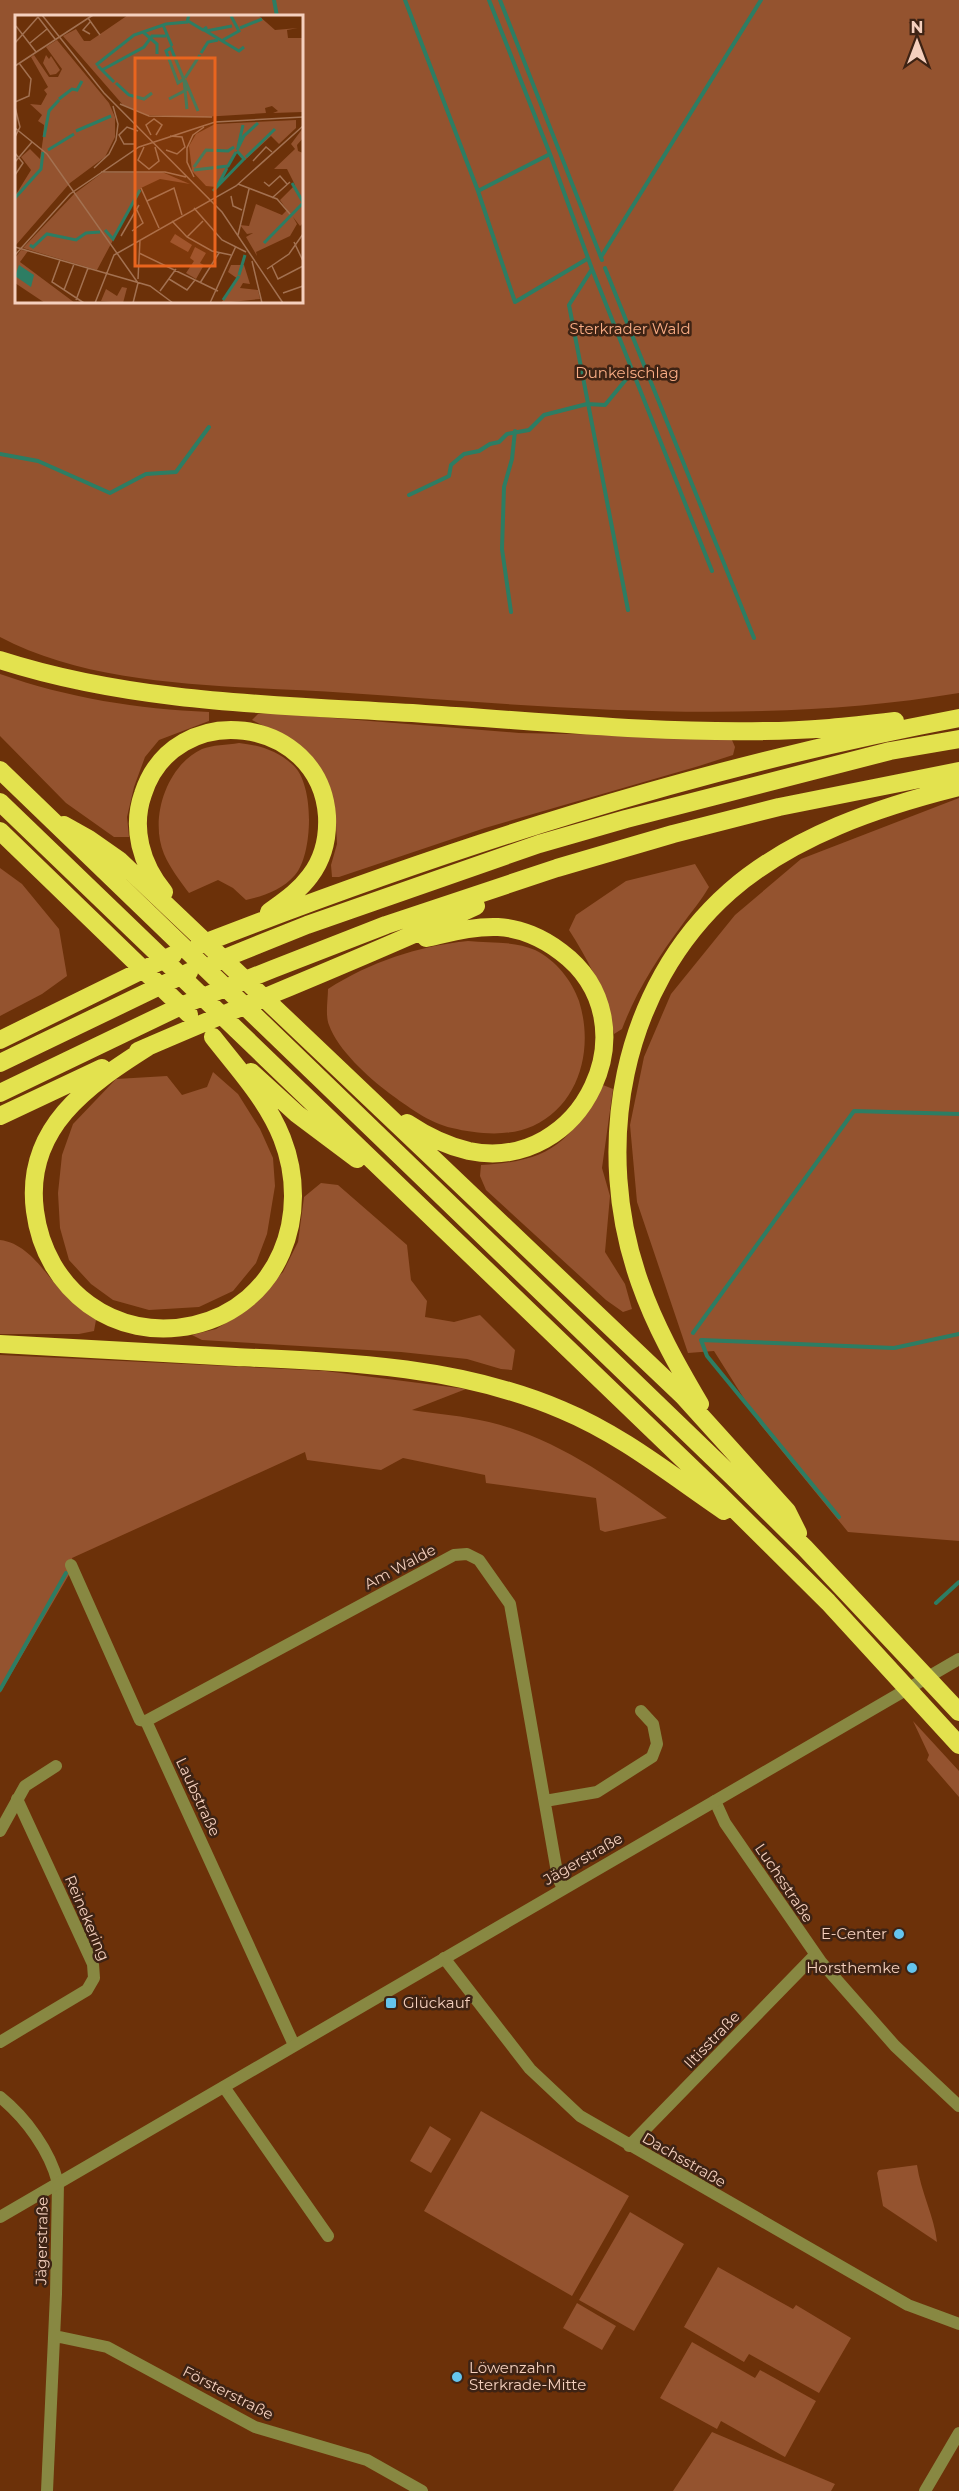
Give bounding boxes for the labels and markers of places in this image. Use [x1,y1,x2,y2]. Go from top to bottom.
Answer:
place label: E-Center [821,1924,887,1943]
marker: E-Center [892,1927,906,1941]
place label: Horsthemke [806,1958,900,1977]
marker: Horsthemke [905,1961,919,1975]
place label: Glückauf [403,1993,471,2012]
marker: Glückauf [384,1996,398,2010]
place label: Löwenzahn Sterkrade-Mitte [469,2358,586,2394]
marker: Löwenzahn Sterkrade-Mitte [450,2370,464,2384]

